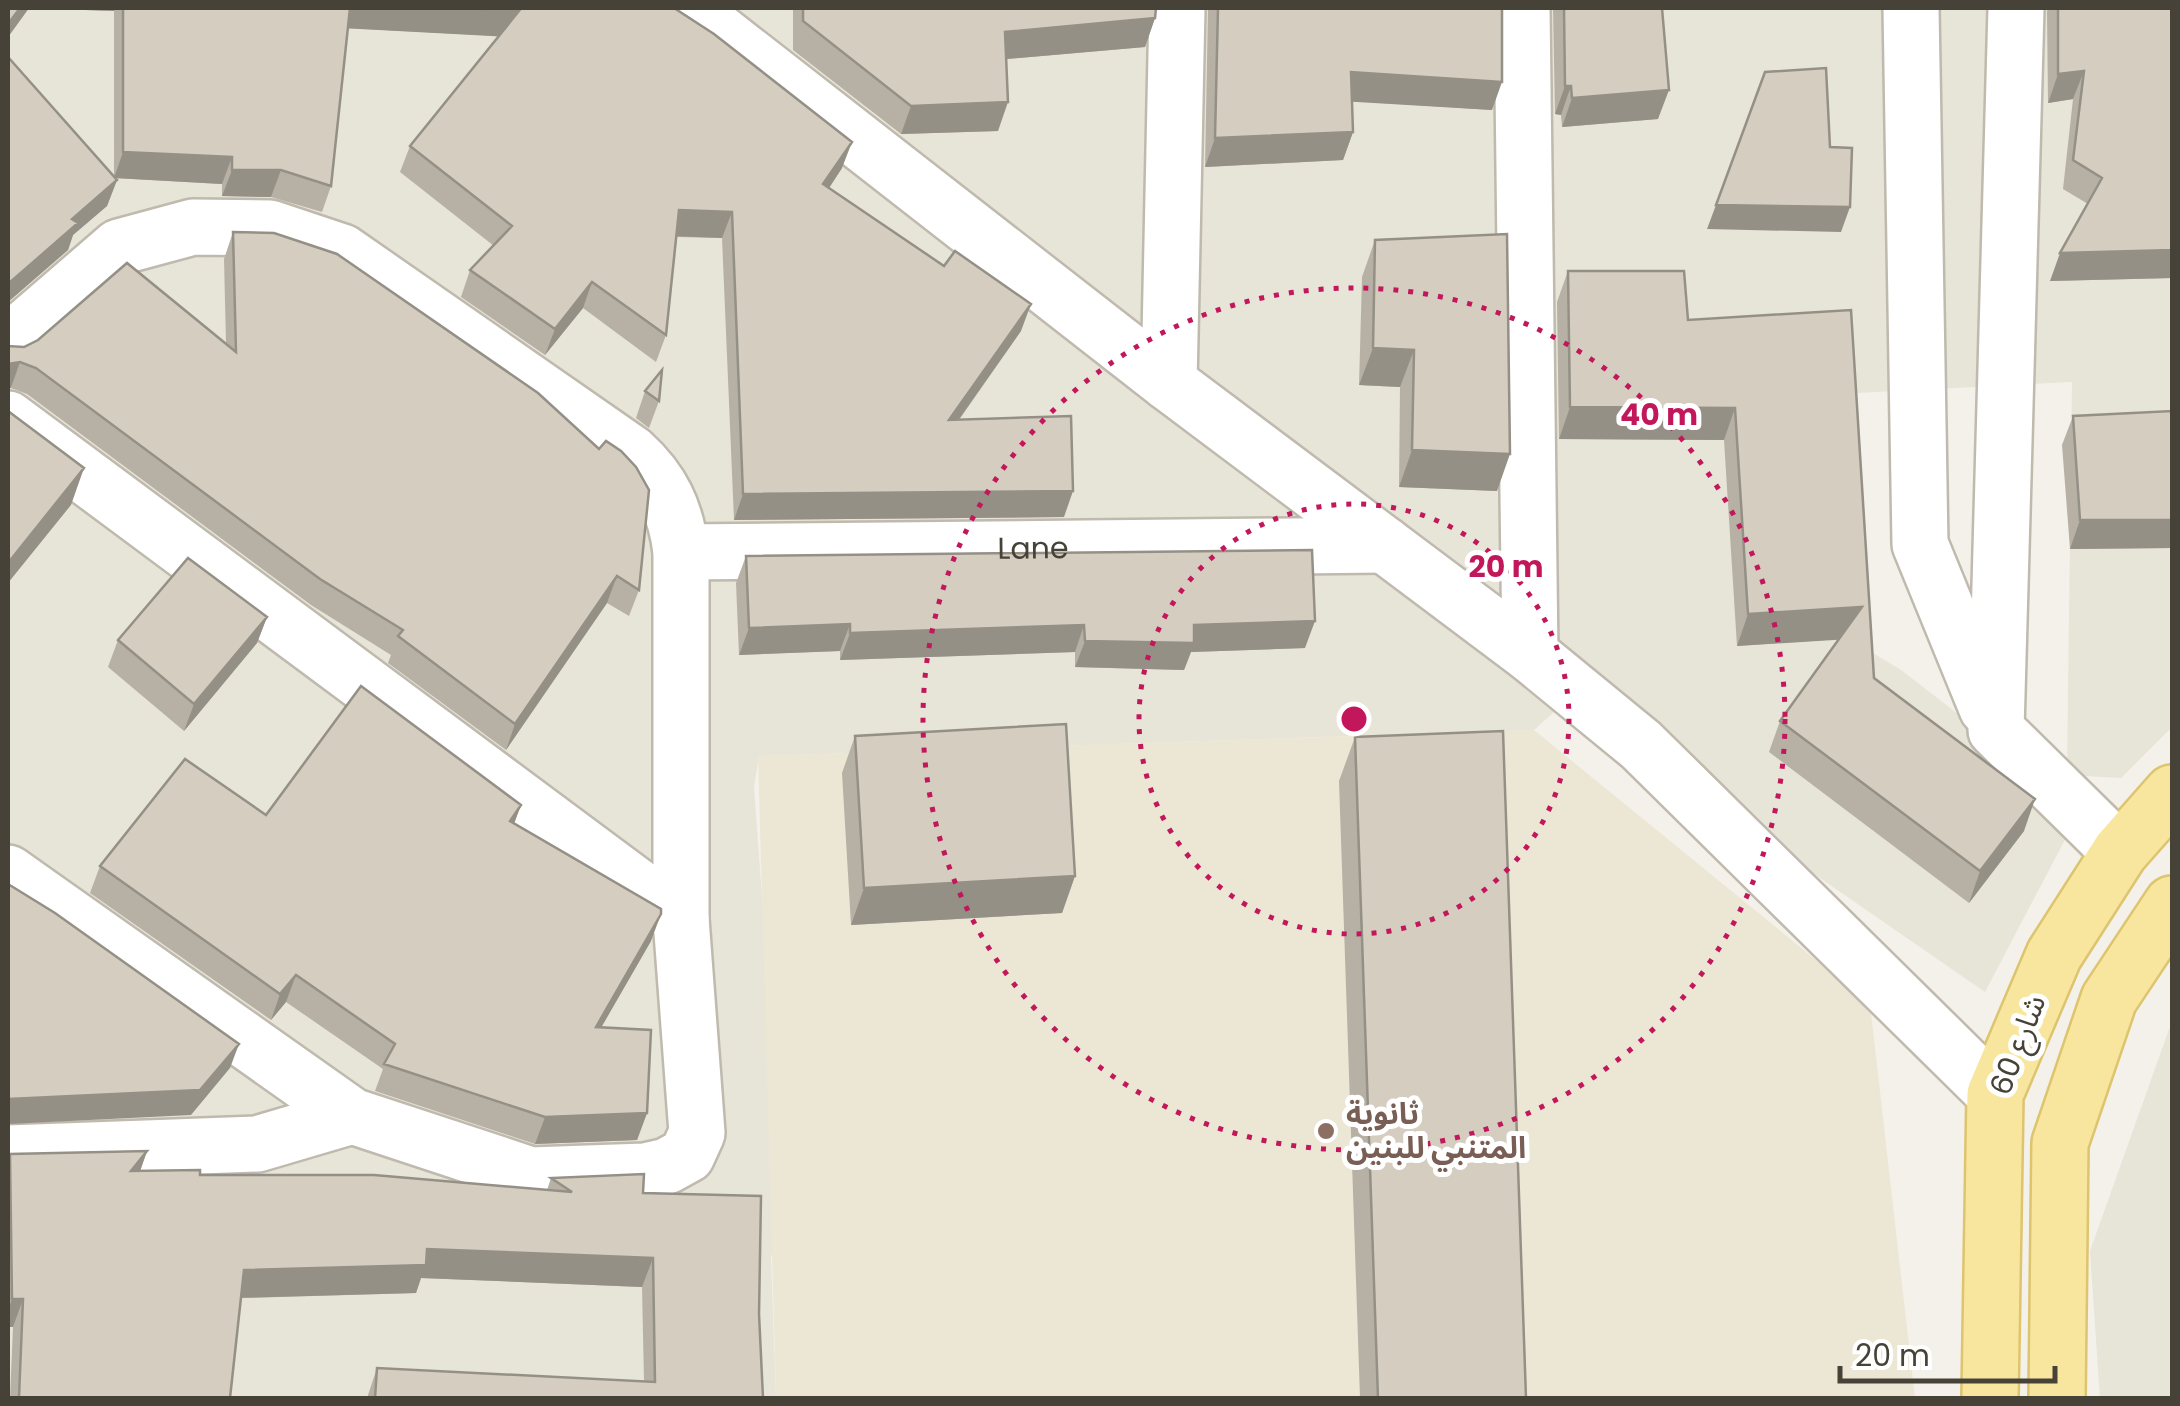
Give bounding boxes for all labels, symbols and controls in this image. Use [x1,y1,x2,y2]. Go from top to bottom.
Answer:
text: 40 m [1620,393,1698,436]
street label: Lane [997,526,1069,570]
text: 20 m [1469,545,1543,588]
centre of rings [1336,701,1372,737]
street label: شارع 60 [1979,988,2057,1102]
place label: ثانوية المتنبي للبنين [1346,1092,1526,1172]
marker: ثانوية المتنبي للبنين [1315,1120,1337,1142]
scale bar [1840,1321,2055,1383]
text: 20 m [1855,1334,1930,1377]

